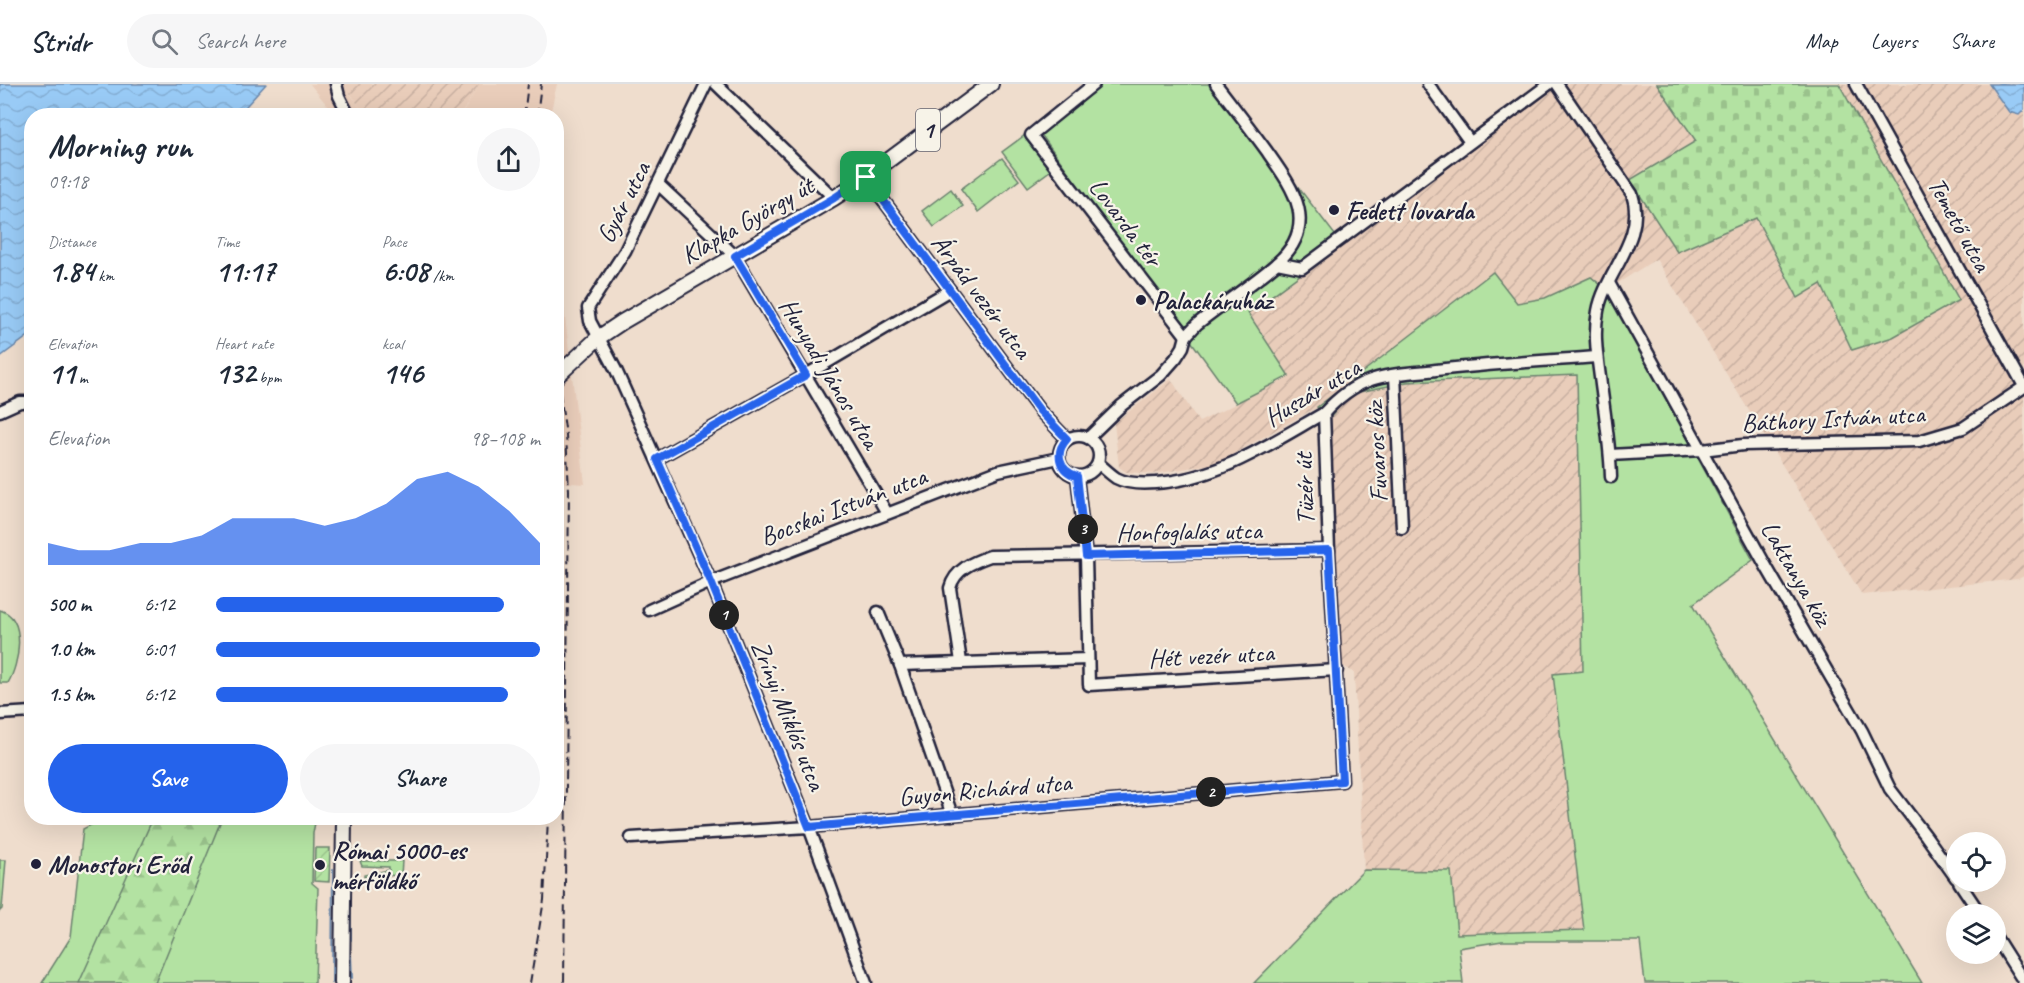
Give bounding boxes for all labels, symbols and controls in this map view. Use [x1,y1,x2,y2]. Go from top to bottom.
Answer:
search box [127,14,547,68]
text: Stridr [30,24,91,59]
icon: search [148,25,181,58]
text: Search here [196,27,285,55]
text: Map [1805,28,1838,54]
text: Layers [1871,28,1917,54]
text: Share [1950,28,1994,54]
road number: 1 [916,109,940,151]
text: Morning run [48,125,192,167]
button: share [477,128,540,191]
pin [840,151,891,202]
street label: Gyár utca [589,155,659,248]
icon: arrive [849,160,882,193]
street label: Klapka György út [675,168,822,272]
text: 09:18 [48,169,88,194]
street label: Lovarda tér [1082,171,1171,275]
street label: Temető utca [1920,171,2000,279]
place label: Fedett lovarda [1346,194,1476,227]
marker: Fedett lovarda [1327,203,1341,217]
street label: Árpád vezér utca [924,227,1040,367]
text: Distance [48,232,96,252]
text: Time [215,232,239,252]
text: Pace [382,232,407,252]
text: 1.84 [48,252,94,290]
text: 11:17 [215,252,275,290]
text: 6:08 [382,252,429,290]
text: km [94,266,114,286]
text: /km [429,266,454,286]
place label: Palackáruház [1153,284,1275,317]
street label: Hunyadi János utca [772,292,889,457]
marker: Palackáruház [1134,293,1148,307]
text: Elevation [48,334,97,354]
text: Heart rate [215,334,273,354]
text: kcal [382,334,403,354]
street label: Huszár utca [1258,350,1368,434]
text: 11 [48,354,75,392]
text: 132 [215,354,256,392]
text: 146 [382,354,423,392]
text: m [75,368,88,388]
text: bpm [256,368,281,388]
street label: Báthory István utca [1741,397,1927,440]
street label: Fuvaros köz [1357,398,1396,503]
text: Elevation [48,426,110,451]
text: 98–108 m [470,426,540,451]
street label: Tüzér út [1287,450,1322,526]
street label: Bocskai István utca [755,459,933,553]
pin: 3 [1068,514,1098,544]
street label: Honfoglalás utca [1116,514,1264,549]
street label: Laktanya köz [1753,515,1841,634]
text: 3 [1079,519,1087,539]
text: 500 m [48,592,91,617]
text: 6:12 [144,592,175,617]
pin: 1 [709,600,739,630]
text: 1 [720,605,728,625]
street label: Zrínyi Miklós utca [744,635,834,796]
street label: Hét vezér utca [1147,636,1276,675]
text: 1.0 km [48,637,95,662]
text: 6:01 [144,637,175,662]
text: 1.5 km [48,682,94,707]
text: 6:12 [144,682,175,707]
button: Save [48,744,288,813]
button: Share [300,744,540,813]
street label: Guyon Richárd utca [897,765,1074,813]
pin: 2 [1196,777,1226,807]
text: 2 [1207,782,1215,802]
map controls [1946,832,2006,964]
button: locate [1946,832,2006,892]
place label: Római 5000-es mérföldkő [332,834,469,897]
place label: Monostori Erőd [48,848,193,881]
marker: Monostori Erőd [29,857,43,871]
marker: Római 5000-es mérföldkő [313,858,327,872]
button: layers [1946,904,2006,964]

